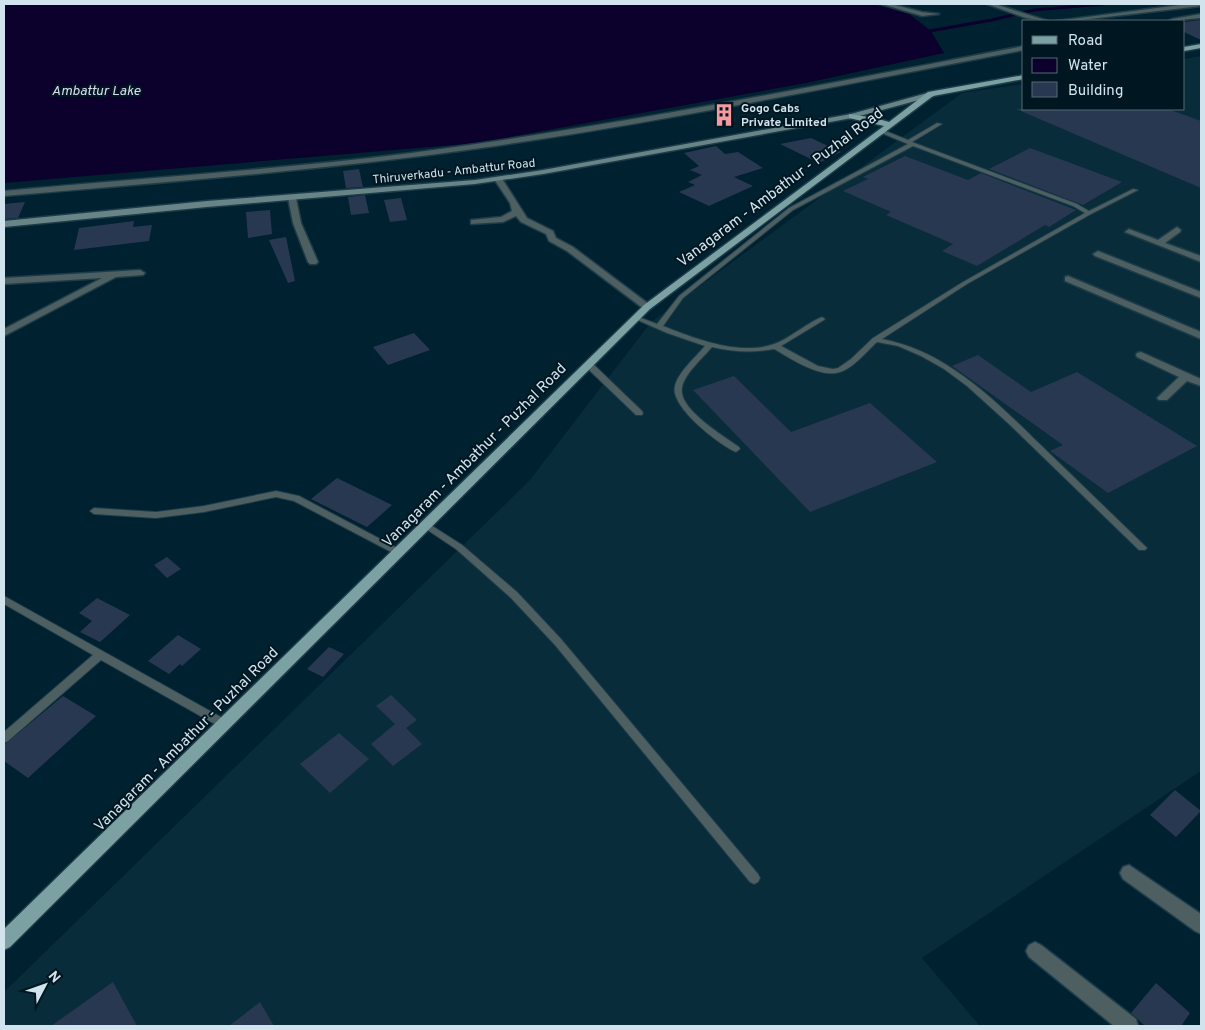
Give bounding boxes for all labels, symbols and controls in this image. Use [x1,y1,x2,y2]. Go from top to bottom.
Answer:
legend [1022,20,1185,110]
text: Road [1068,32,1103,51]
text: Water [1068,57,1108,76]
text: Building [1068,82,1123,101]
water label: Ambattur Lake [52,83,141,100]
place label: Gogo Cabs Private Limited [741,101,827,131]
building icon: Gogo Cabs Private Limited [711,102,737,128]
street label: Vanagaram - Ambathur - Puzhal Road [674,104,888,272]
street label: Thiruverkadu - Ambattur Road [372,155,536,188]
street label: Vanagaram - Ambathur - Puzhal Road [379,360,571,552]
street label: Vanagaram - Ambathur - Puzhal Road [91,644,283,836]
north arrow [20,960,70,1010]
text: N [44,968,63,987]

